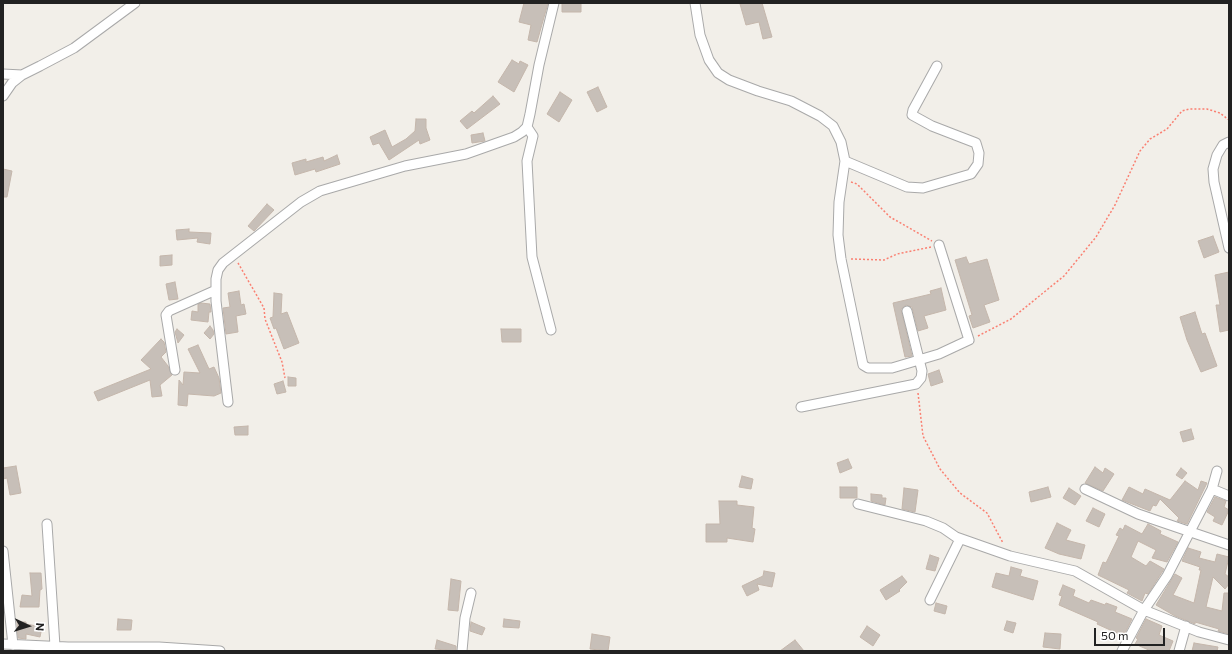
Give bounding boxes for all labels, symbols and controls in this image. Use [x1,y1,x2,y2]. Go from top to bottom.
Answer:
north arrow [8,606,48,646]
scale bar [1096,620,1167,646]
text: N [34,622,47,631]
text: 50 m [1101,628,1129,642]

